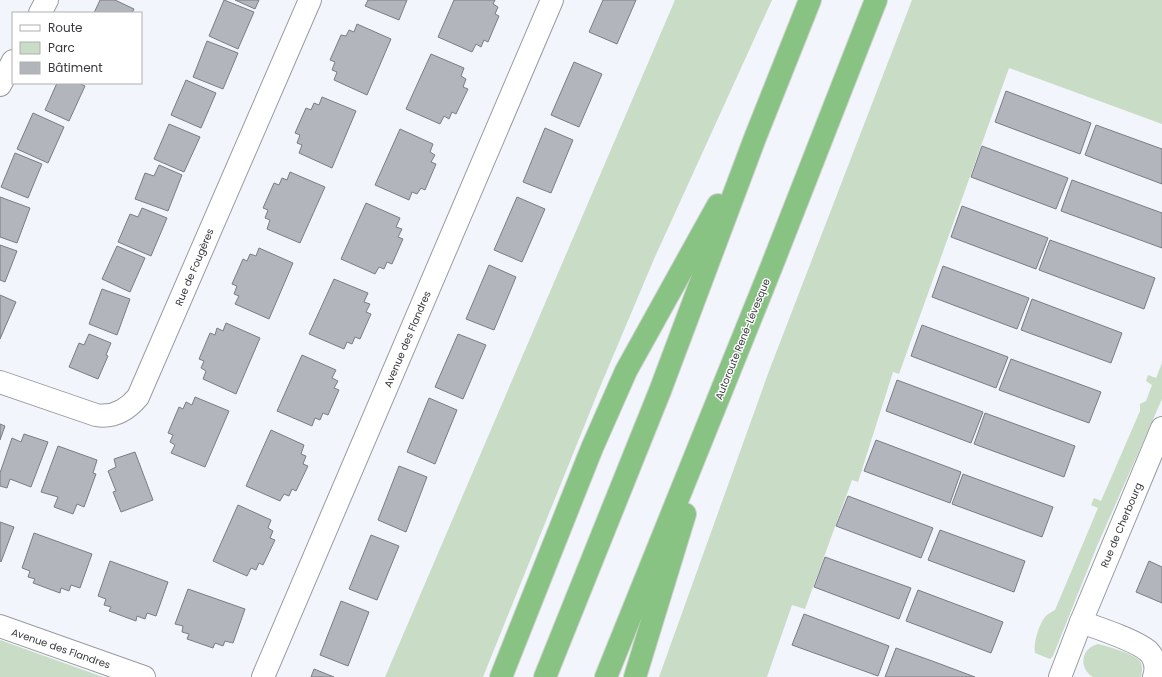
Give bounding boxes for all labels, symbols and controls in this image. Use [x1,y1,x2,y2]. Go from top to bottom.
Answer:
legend [12,12,142,84]
text: Route [48,19,82,36]
text: Parc [48,39,75,56]
text: Bâtiment [48,59,103,76]
street label: Rue de Fougères [171,226,218,308]
street label: Autoroute René-Lévesque [711,276,774,402]
street label: Avenue des Flandres [380,289,435,390]
street label: Rue de Cherbourg [1097,480,1146,570]
street label: Avenue des Flandres [9,625,112,672]

